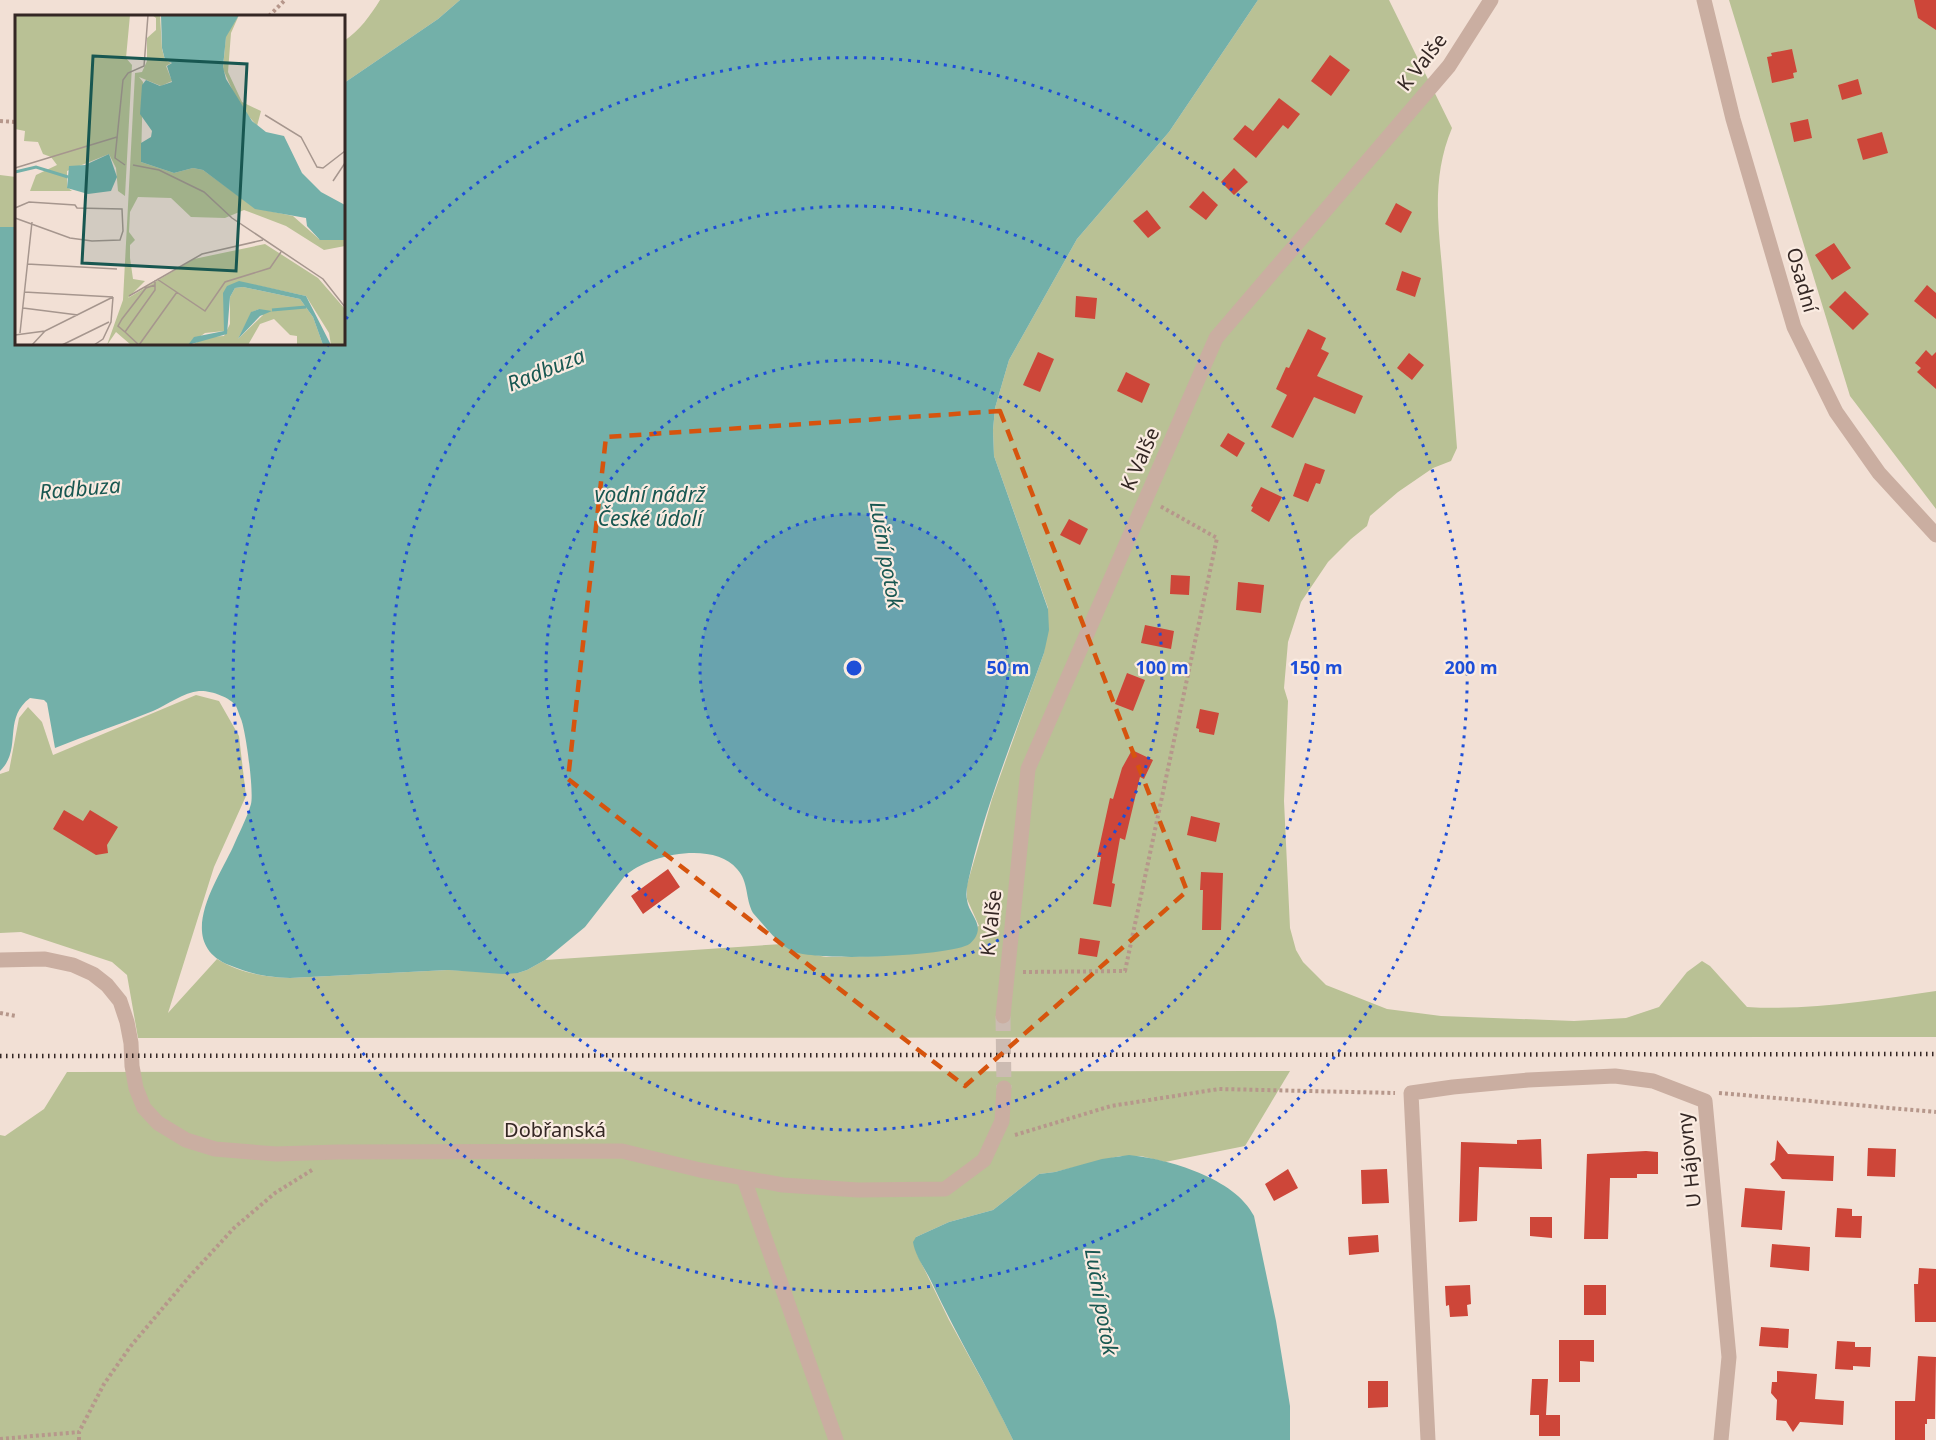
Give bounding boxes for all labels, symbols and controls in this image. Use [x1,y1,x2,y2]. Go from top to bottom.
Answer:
inset map [15,15,345,345]
street label: K Valše [1391,27,1453,96]
street label: Osadní [1780,244,1825,316]
water label: Radbuza [502,341,589,397]
street label: K Valše [1114,423,1165,495]
water label: Radbuza [38,470,122,506]
water label: vodní nádrž České údolí [595,480,706,532]
water label: Luční potok [864,499,910,612]
text: 50 m [987,655,1029,679]
text: 100 m [1135,655,1189,679]
text: 150 m [1289,655,1343,679]
text: 200 m [1444,655,1498,679]
centre of rings [844,658,864,678]
street label: K Valše [974,889,1007,957]
street label: U Hájovny [1670,1110,1707,1209]
street label: Dobřanská [504,1116,606,1143]
water label: Luční potok [1079,1246,1125,1359]

